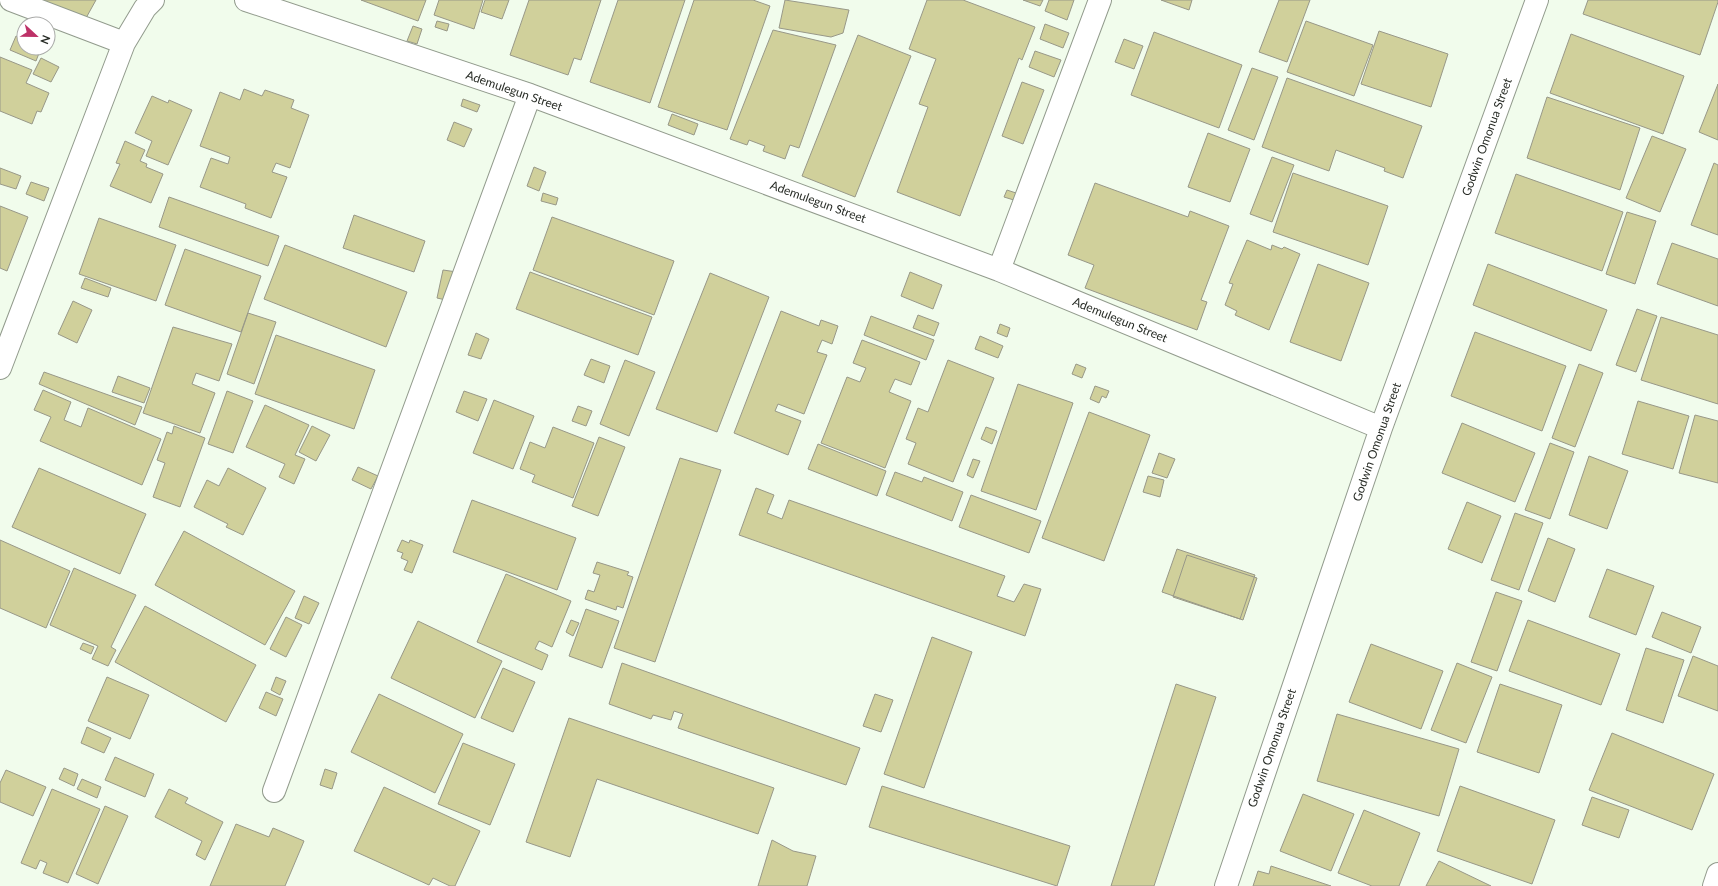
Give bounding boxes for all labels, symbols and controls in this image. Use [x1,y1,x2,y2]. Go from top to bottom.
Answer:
north arrow [16,16,56,56]
text: N [38,34,53,46]
street label: Ademulegun Street [464,67,565,114]
street label: Godwin Omonua Street [1458,75,1515,198]
street label: Ademulegun Street [768,177,869,226]
street label: Ademulegun Street [1071,294,1170,346]
street label: Godwin Omonua Street [1349,380,1404,503]
street label: Godwin Omonua Street [1244,686,1299,809]

